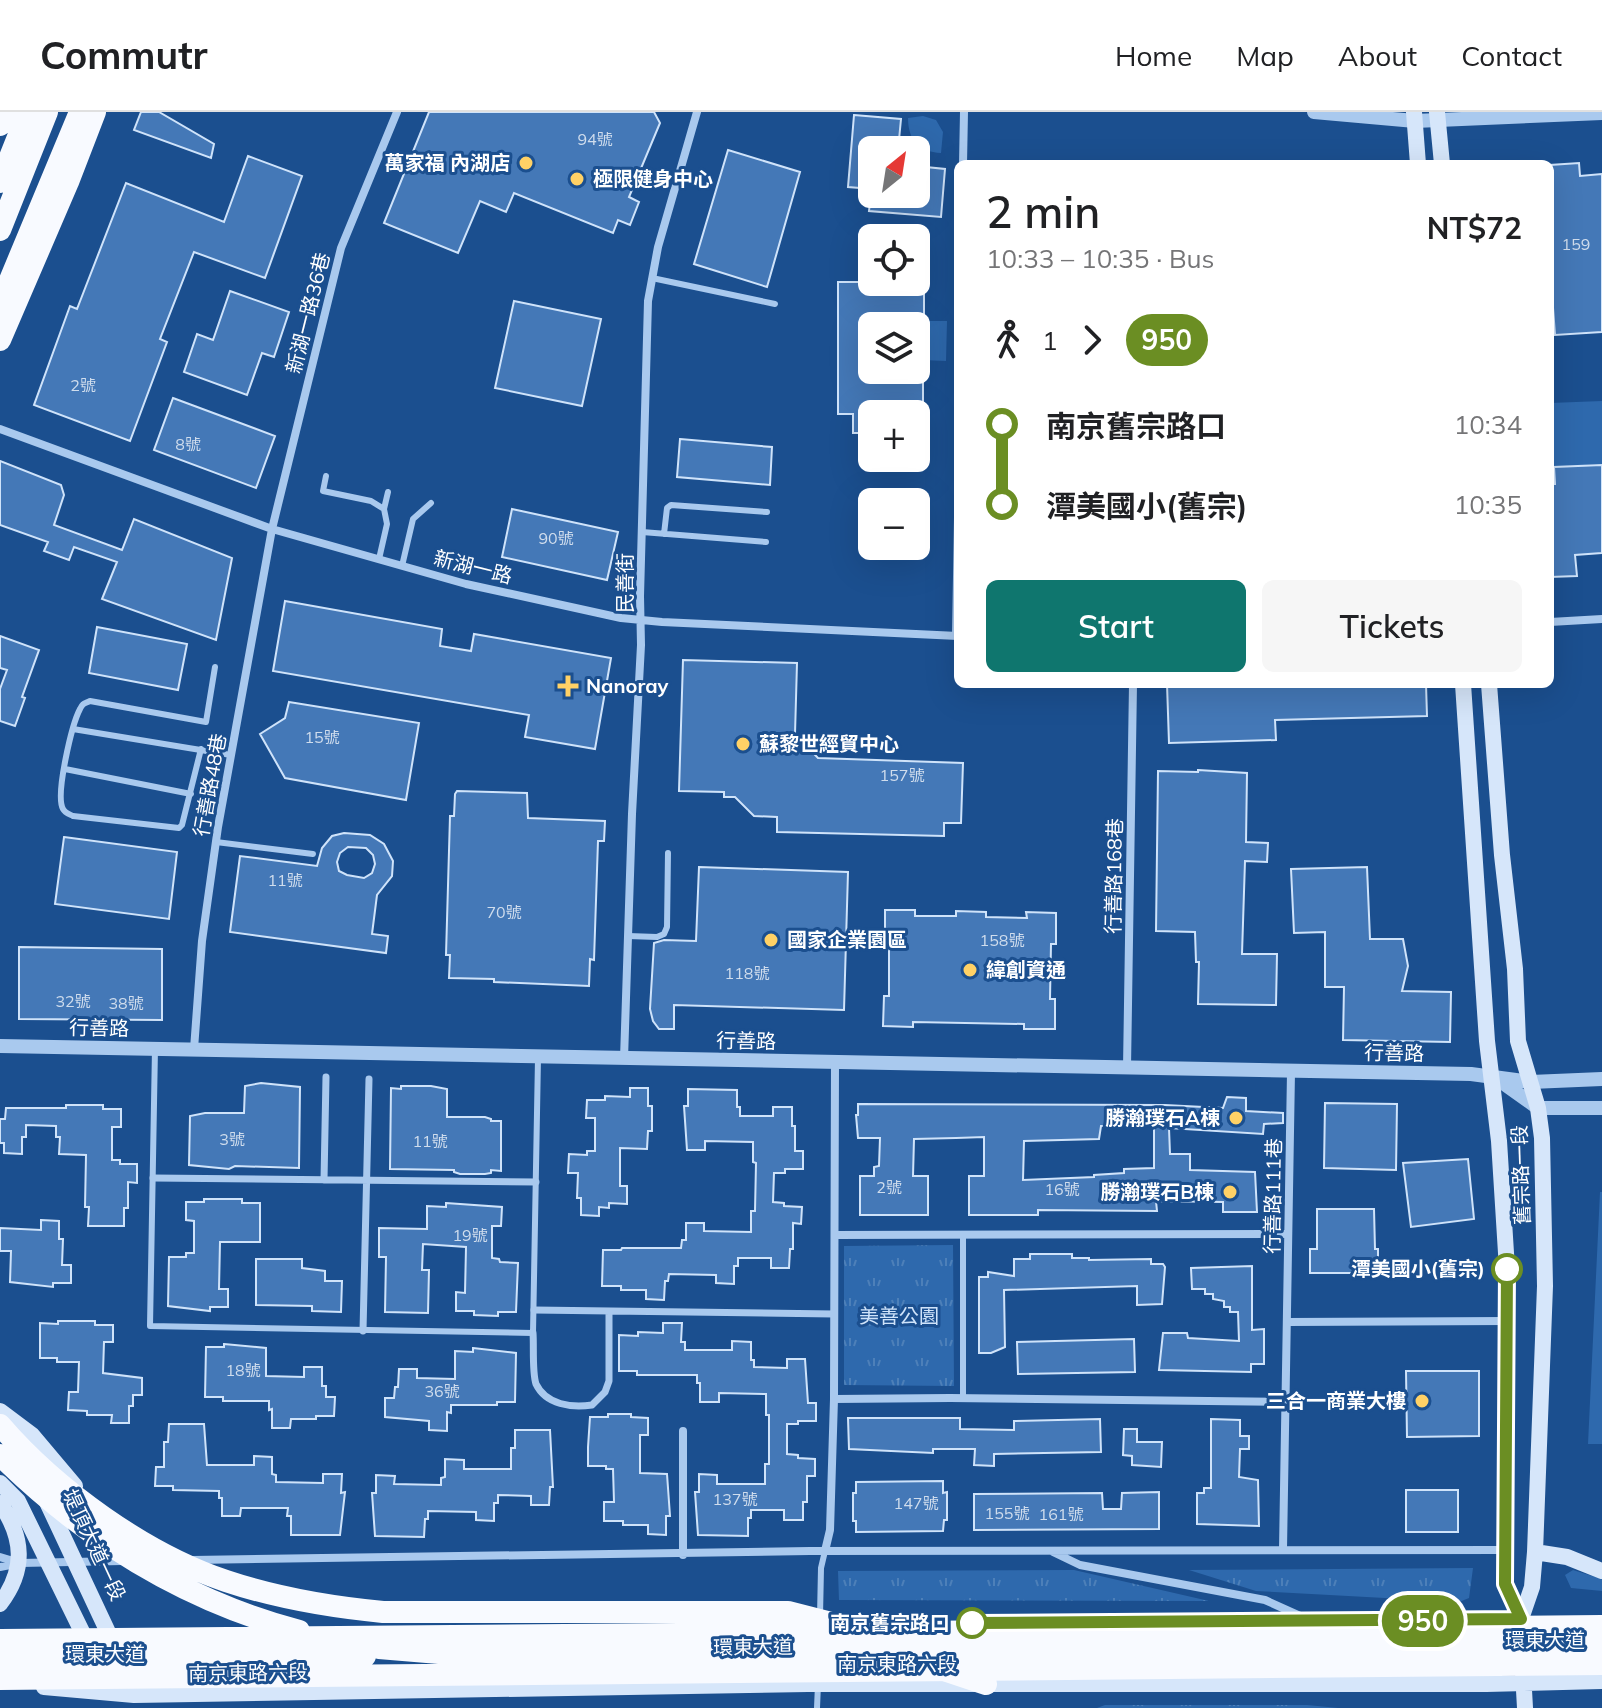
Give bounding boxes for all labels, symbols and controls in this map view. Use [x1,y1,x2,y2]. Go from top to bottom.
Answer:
text: Commutr [40,31,208,79]
text: Home [1115,38,1192,73]
text: Map [1236,38,1294,73]
text: About [1338,38,1417,73]
text: Contact [1461,38,1562,73]
house number: 94號 [577,129,613,149]
north arrow [858,136,930,208]
map controls [858,136,930,560]
place label: 萬家福 內湖店 [385,150,510,175]
marker: 萬家福 內湖店 [517,154,535,172]
place label: 極限健身中心 [593,166,713,191]
marker: 極限健身中心 [568,170,586,188]
text: 2 min [986,184,1100,239]
text: NT$72 [1427,209,1522,247]
button: locate [858,224,930,296]
house number: 159 [1562,234,1590,254]
text: 10:33 – 10:35 · Bus [986,242,1215,275]
street label: 新湖一路36巷 [280,250,335,376]
button: layers [858,312,930,384]
icon: walk [986,318,1030,362]
icon: forward [1070,318,1114,362]
text: 950 [1142,322,1192,357]
text: 1 [1042,324,1058,357]
house number: 2號 [70,375,96,395]
button: + [858,400,930,472]
text: 南京舊宗路口 [1046,407,1226,445]
text: 10:34 [1454,408,1522,441]
house number: 8號 [175,434,201,454]
text: 潭美國小(舊宗) [1046,487,1247,525]
button: − [858,488,930,560]
text: 10:35 [1454,488,1522,521]
house number: 90號 [538,528,574,548]
street label: 新湖一路 [431,545,515,588]
street label: 民善街 [612,553,637,613]
button: Start [986,580,1246,672]
button: Tickets [1262,580,1522,672]
place label: Nanoray [586,673,668,698]
marker: Nanoray [557,675,579,697]
house number: 15號 [304,727,340,747]
place label: 蘇黎世經貿中心 [759,731,899,756]
street label: 行善路48巷 [188,732,231,838]
marker: 蘇黎世經貿中心 [734,735,752,753]
house number: 157號 [880,765,924,785]
street label: 行善路168巷 [1100,818,1127,934]
house number: 11號 [267,870,303,890]
house number: 70號 [486,902,522,922]
place label: 國家企業園區 [787,927,907,952]
house number: 158號 [980,930,1024,950]
marker: 國家企業園區 [762,931,780,949]
place label: 緯創資通 [986,957,1066,982]
marker: 緯創資通 [961,961,979,979]
house number: 118號 [725,963,769,983]
house number: 32號 [55,991,91,1011]
house number: 38號 [108,993,144,1013]
street label: 行善路 [69,1014,129,1041]
street label: 行善路 [716,1027,776,1054]
street label: 行善路 [1364,1039,1424,1066]
place label: 勝瀚璞石A棟 [1105,1105,1220,1130]
marker: 勝瀚璞石A棟 [1227,1109,1245,1127]
street label: 舊宗路一段 [1506,1125,1535,1225]
house number: 3號 [219,1129,245,1149]
house number: 11號 [412,1131,448,1151]
street label: 行善路111巷 [1259,1138,1286,1254]
house number: 2號 [876,1177,902,1197]
house number: 16號 [1044,1179,1080,1199]
place label: 勝瀚璞石B棟 [1100,1179,1214,1204]
marker: 勝瀚璞石B棟 [1221,1183,1239,1201]
house number: 19號 [452,1225,488,1245]
marker: 潭美國小(舊宗) [1492,1254,1522,1284]
place label: 潭美國小(舊宗) [1351,1256,1485,1281]
park label: 美善公園 [859,1303,939,1328]
house number: 18號 [225,1360,261,1380]
house number: 36號 [424,1381,460,1401]
place label: 三合一商業大樓 [1266,1388,1406,1413]
marker: 三合一商業大樓 [1413,1392,1431,1410]
street label: 堤頂大道一段 [58,1485,131,1604]
house number: 137號 [713,1489,757,1509]
house number: 147號 [894,1493,938,1513]
house number: 155號 [985,1503,1029,1523]
house number: 161號 [1039,1504,1083,1524]
line badge: 950 [1377,1595,1469,1647]
text: 950 [1398,1603,1448,1638]
marker: 南京舊宗路口 [957,1608,987,1638]
place label: 南京舊宗路口 [830,1610,950,1635]
street label: 環東大道 [1505,1627,1585,1652]
street label: 環東大道 [713,1633,793,1660]
street label: 環東大道 [65,1641,145,1666]
street label: 南京東路六段 [837,1651,957,1676]
street label: 南京東路六段 [188,1659,308,1686]

